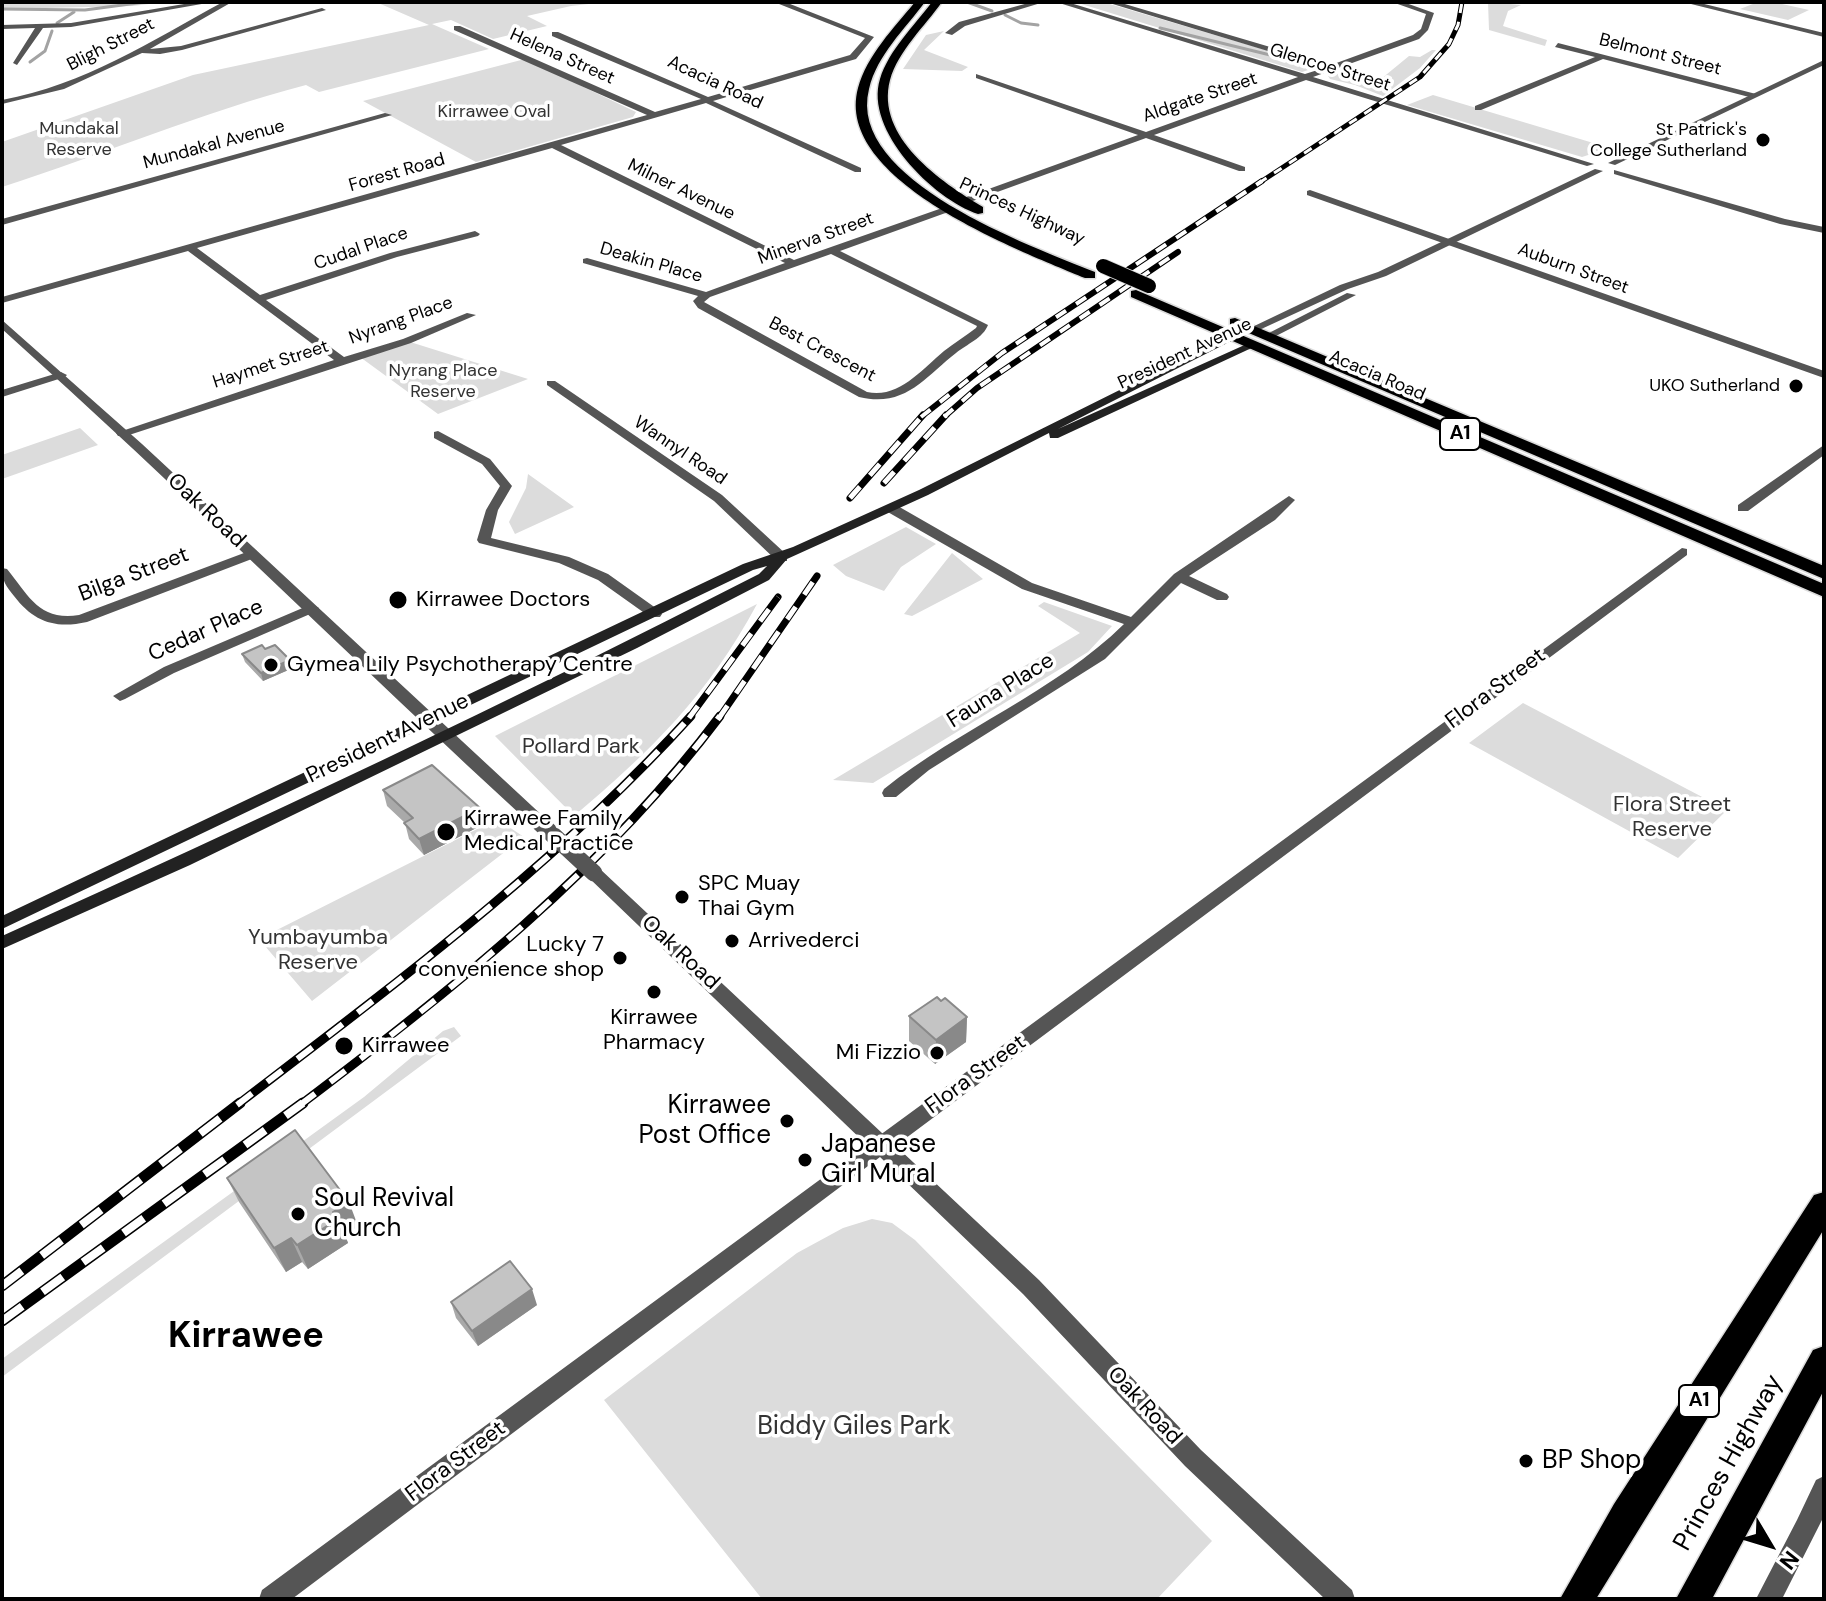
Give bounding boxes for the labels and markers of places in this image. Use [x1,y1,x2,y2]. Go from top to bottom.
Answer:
place label: St Patrick's College Sutherland [1590,119,1747,162]
marker: St Patrick's College Sutherland [1754,131,1772,149]
place label: UKO Sutherland [1649,375,1780,397]
marker: UKO Sutherland [1787,377,1805,395]
place label: Kirrawee Doctors [416,587,590,613]
marker: Kirrawee Doctors [387,589,409,611]
place label: Gymea Lily Psychotherapy Centre [287,652,633,678]
marker: Gymea Lily Psychotherapy Centre [262,656,280,674]
place label: Kirrawee Family Medical Practice [464,806,634,858]
marker: Kirrawee Family Medical Practice [435,821,457,843]
place label: SPC Muay Thai Gym [698,871,800,922]
marker: SPC Muay Thai Gym [673,888,691,906]
place label: Arrivederci [748,928,860,954]
place label: Lucky 7 convenience shop [418,932,604,984]
marker: Arrivederci [723,932,741,950]
marker: Lucky 7 convenience shop [611,949,629,967]
marker: Kirrawee Pharmacy [645,983,663,1001]
place label: Kirrawee Pharmacy [603,1005,705,1056]
place label: Kirrawee [362,1033,450,1059]
marker: Kirrawee [333,1035,355,1057]
place label: Mi Fizzio [836,1040,921,1066]
marker: Mi Fizzio [928,1044,946,1062]
place label: Kirrawee Post Office [638,1090,771,1152]
marker: Kirrawee Post Office [778,1112,796,1130]
place label: Japanese Girl Mural [821,1129,936,1190]
marker: Japanese Girl Mural [796,1151,814,1169]
place label: Soul Revival Church [314,1183,454,1244]
marker: Soul Revival Church [289,1205,307,1223]
place label: BP Shop [1542,1445,1641,1477]
marker: BP Shop [1517,1452,1535,1470]

